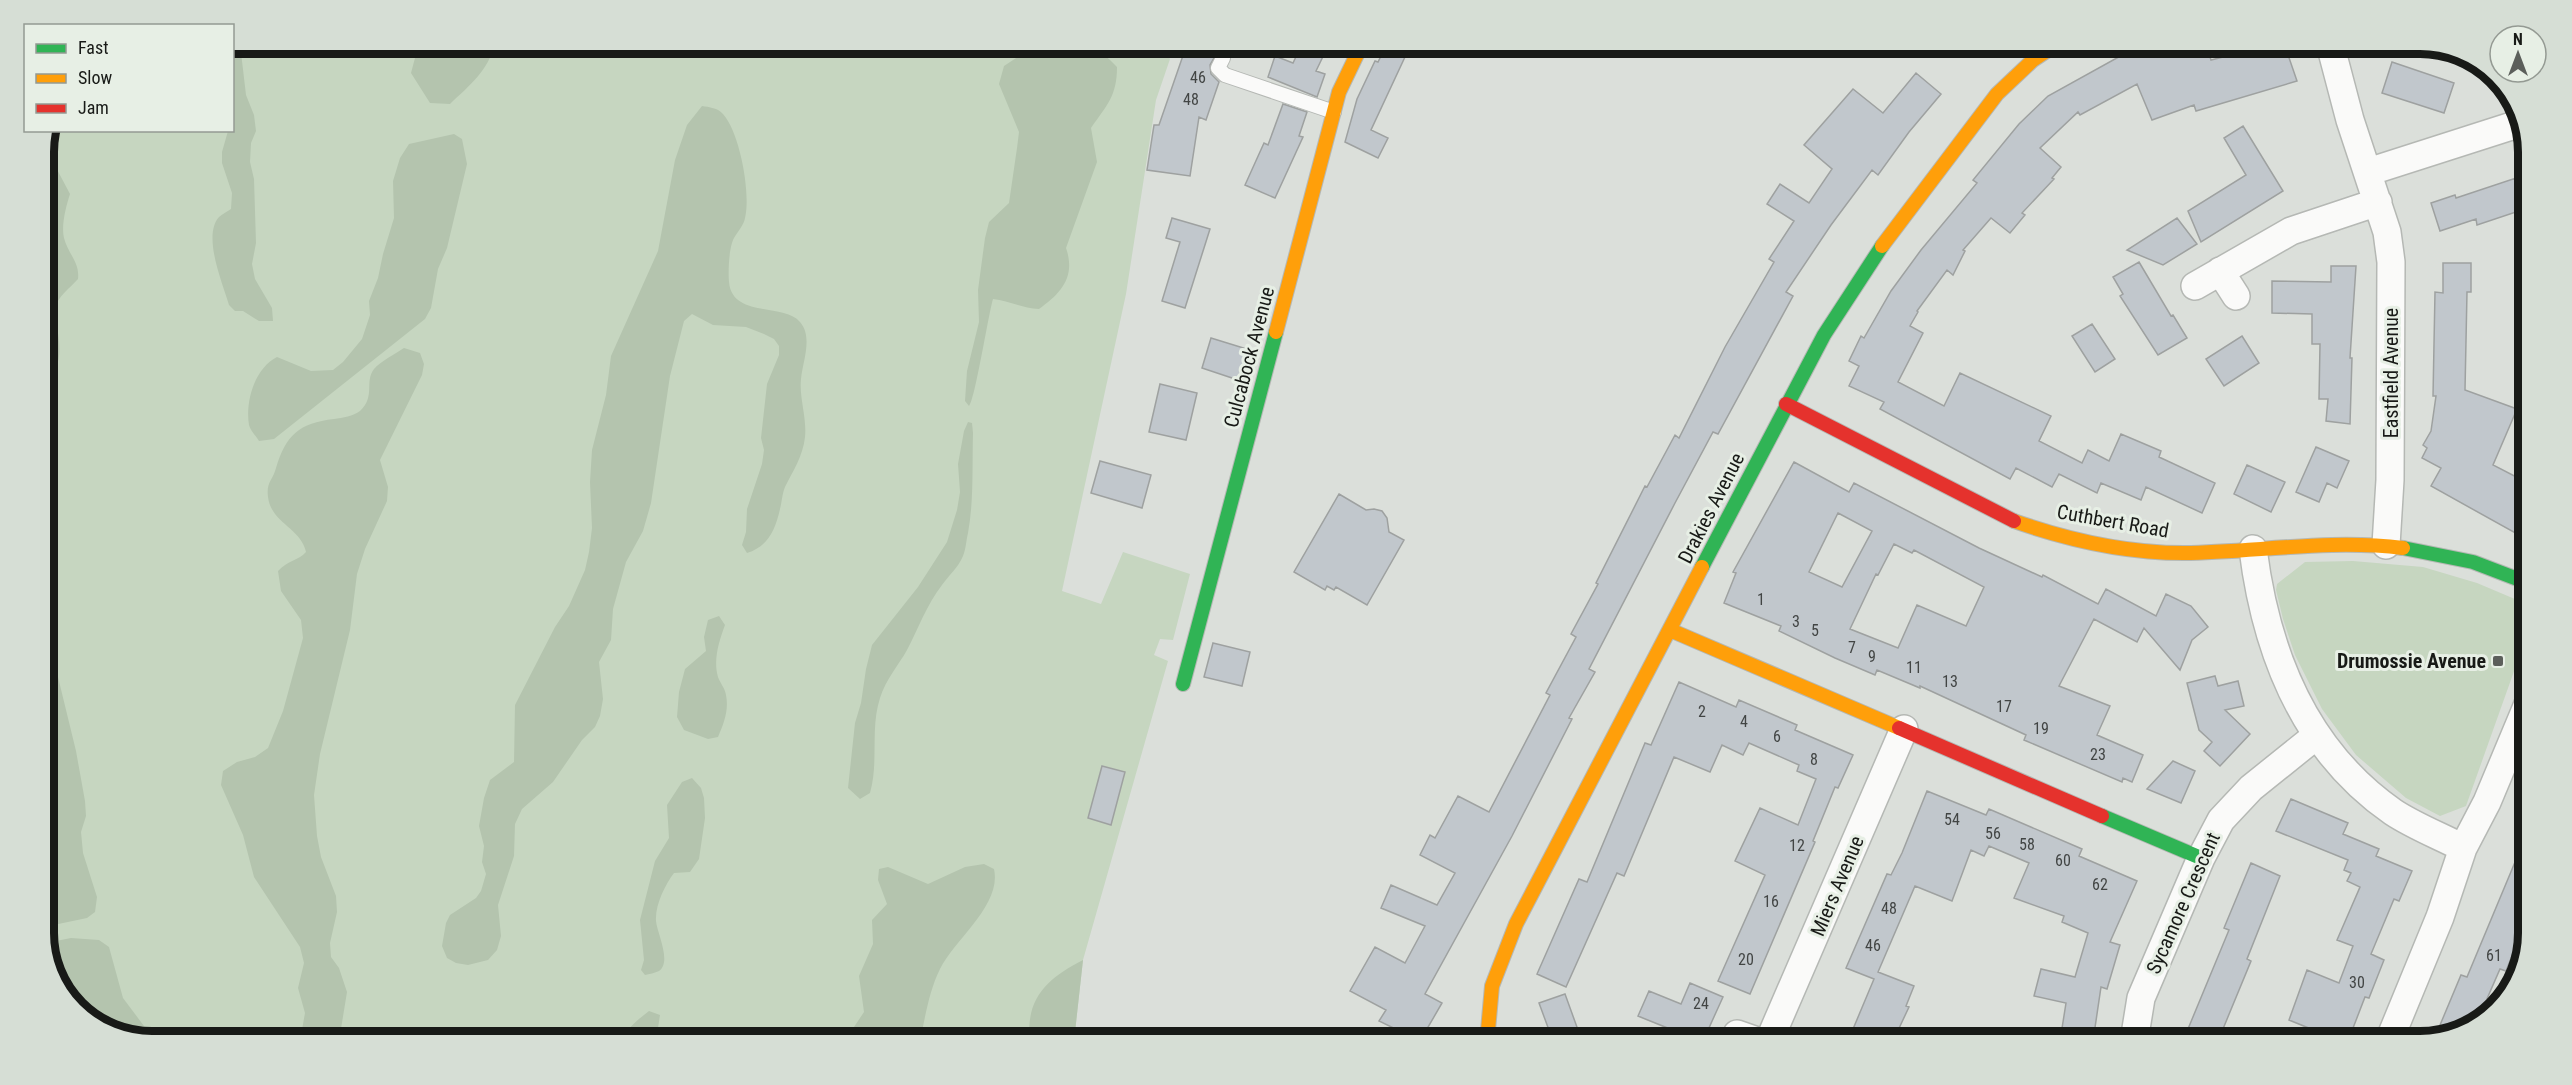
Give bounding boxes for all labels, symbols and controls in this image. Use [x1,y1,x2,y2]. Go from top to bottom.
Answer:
legend [24,24,234,132]
north arrow [2488,24,2548,84]
text: N [2513,30,2523,49]
text: Fast [78,37,109,58]
text: Slow [78,67,113,88]
house number: 46 [1190,68,1206,87]
house number: 48 [1183,90,1199,109]
text: Jam [78,97,109,118]
street label: Culcabock Avenue [1219,284,1279,430]
street label: Eastfield Avenue [2379,308,2403,438]
street label: Drakies Avenue [1673,449,1749,567]
street label: Cuthbert Road [2055,499,2171,543]
house number: 1 [1757,590,1765,609]
house number: 3 [1792,612,1800,631]
house number: 5 [1811,621,1819,640]
house number: 7 [1848,638,1856,657]
house number: 9 [1868,647,1876,666]
place label: Drumossie Avenue [2337,649,2486,673]
marker: Drumossie Avenue [2491,654,2505,668]
house number: 11 [1906,658,1922,677]
house number: 13 [1942,672,1958,691]
house number: 17 [1996,697,2012,716]
house number: 2 [1698,702,1706,721]
house number: 4 [1740,712,1748,731]
house number: 19 [2033,719,2049,738]
house number: 6 [1773,727,1781,746]
house number: 23 [2090,745,2106,764]
house number: 8 [1810,750,1818,769]
house number: 54 [1944,810,1960,829]
house number: 56 [1985,824,2001,843]
street label: Sycamore Crescent [2141,828,2225,977]
street label: Miers Avenue [1805,832,1869,940]
house number: 58 [2019,835,2035,854]
house number: 12 [1789,836,1805,855]
house number: 60 [2055,851,2071,870]
house number: 62 [2092,875,2108,894]
house number: 16 [1763,892,1779,911]
house number: 48 [1881,899,1897,918]
house number: 46 [1865,936,1881,955]
house number: 61 [2486,946,2502,965]
house number: 20 [1738,950,1754,969]
house number: 30 [2349,973,2365,992]
house number: 24 [1693,994,1709,1013]

